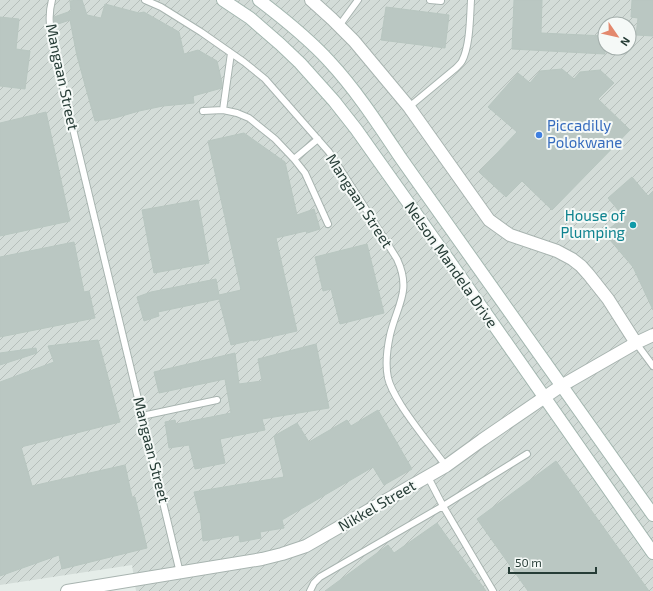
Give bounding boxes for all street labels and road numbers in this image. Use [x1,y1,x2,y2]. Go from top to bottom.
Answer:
street label: Mangaan Street [43,22,83,132]
street label: Mangaan Street [323,150,397,251]
street label: Nelson Mandela Drive [402,198,502,331]
street label: Mangaan Street [130,395,174,505]
street label: Nikkel Street [335,476,419,535]

